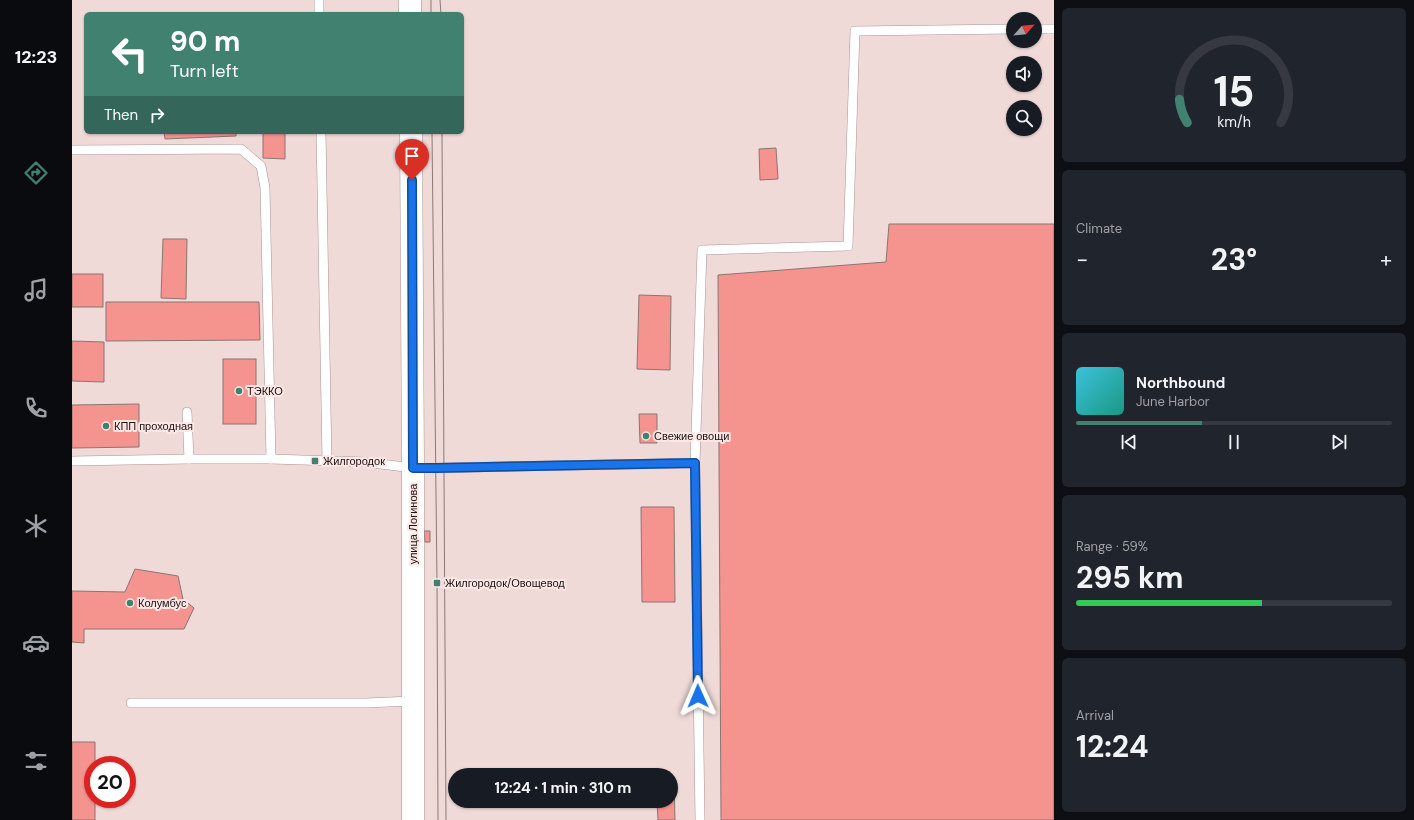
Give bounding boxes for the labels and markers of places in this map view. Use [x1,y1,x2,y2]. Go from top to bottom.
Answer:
pin [395,139,429,180]
place label: ТЭККО [247,384,283,398]
marker: ТЭККО [234,386,244,396]
place label: КПП проходная [114,419,193,433]
marker: КПП проходная [101,421,111,431]
place label: Свежие овощи [654,429,729,443]
marker: Свежие овощи [641,431,651,441]
place label: Жилгородок [323,454,385,468]
marker: Жилгородок [310,456,320,466]
place label: Жилгородок/Овощевод [445,576,565,590]
marker: Жилгородок/Овощевод [432,578,442,588]
place label: Колумбус [138,596,187,610]
marker: Колумбус [125,598,135,608]

